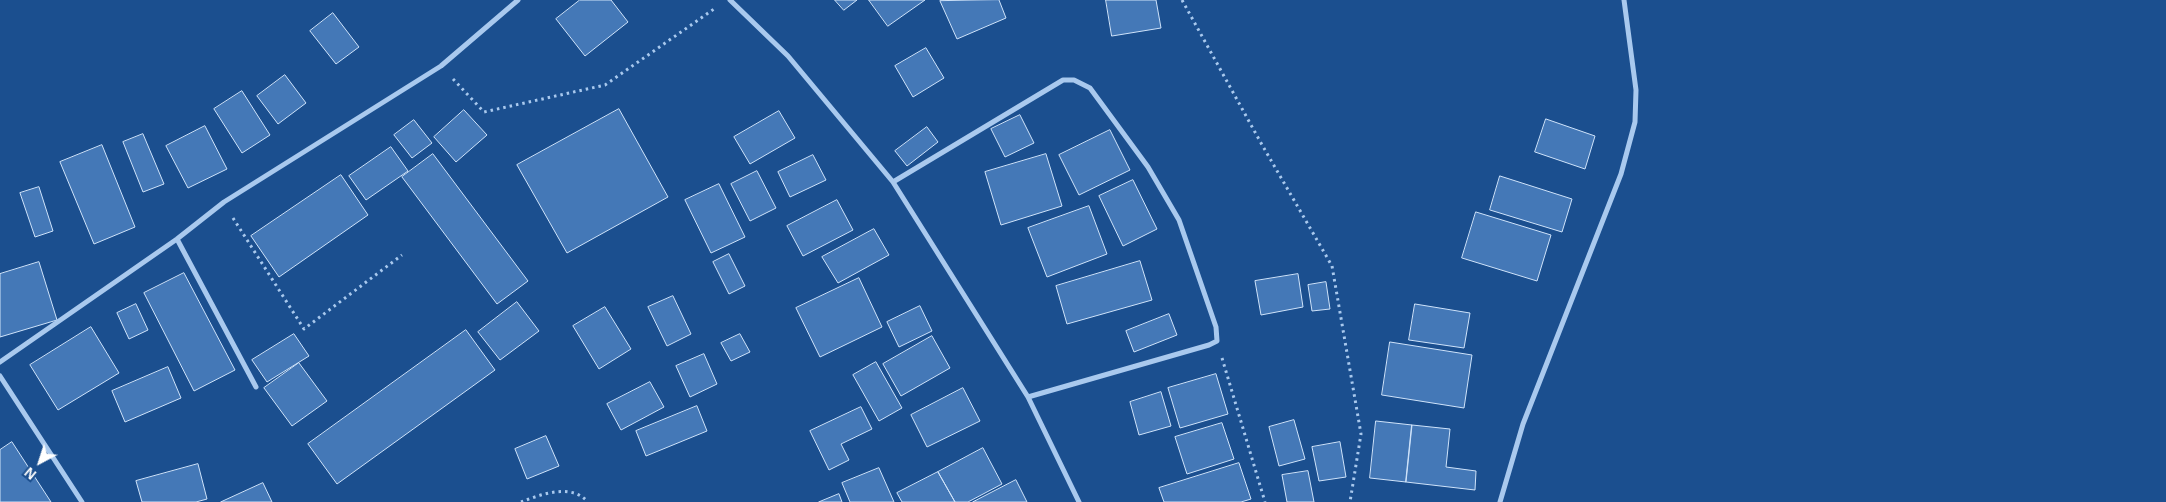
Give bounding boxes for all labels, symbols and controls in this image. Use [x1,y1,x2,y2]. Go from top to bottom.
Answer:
north arrow [15,437,65,487]
text: N [21,464,39,483]

